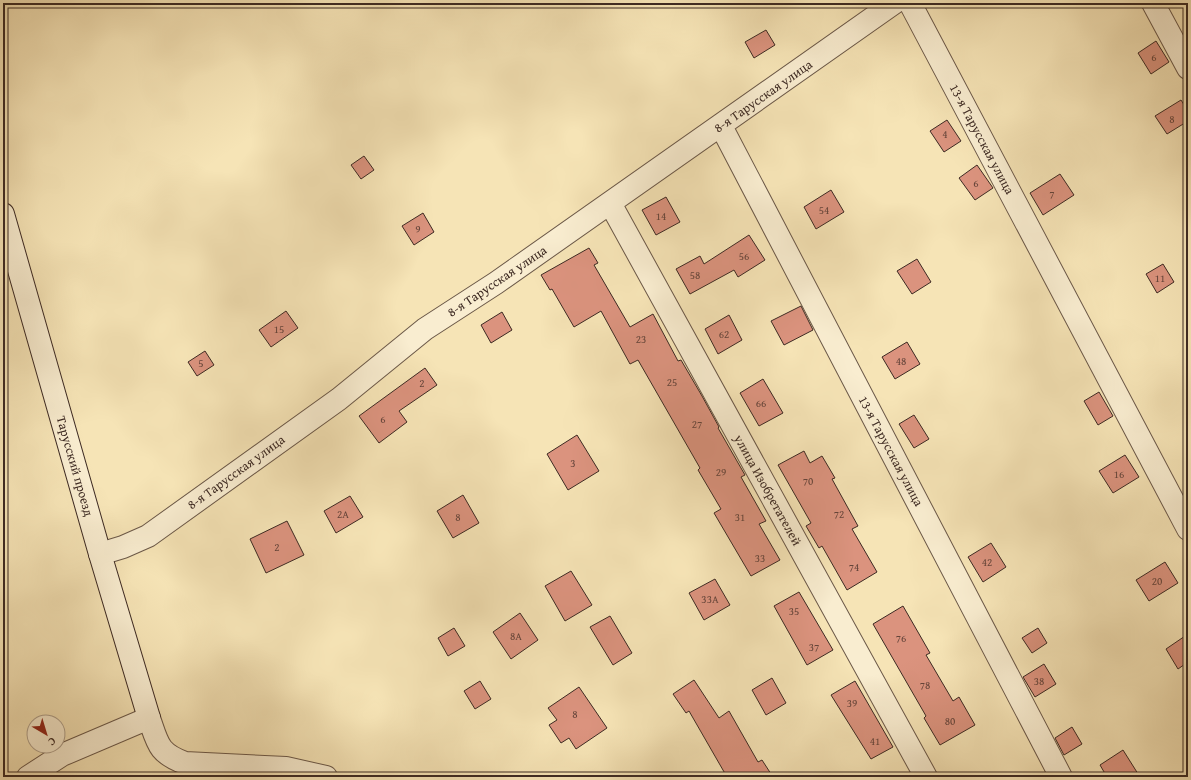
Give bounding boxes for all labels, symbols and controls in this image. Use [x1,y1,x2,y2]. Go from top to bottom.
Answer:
house number: 6 [1151,49,1157,65]
street label: 8-я Тарусская улица [710,54,817,137]
street label: 13-я Тарусская улица [945,80,1020,198]
house number: 8 [1169,111,1175,127]
house number: 4 [942,126,948,142]
house number: 6 [973,175,979,191]
house number: 7 [1049,186,1055,202]
house number: 54 [819,202,829,218]
house number: 14 [656,208,666,224]
house number: 9 [415,221,421,237]
street label: 8-я Тарусская улица [443,240,551,321]
house number: 56 [739,248,749,264]
house number: 58 [690,267,700,283]
house number: 11 [1155,270,1165,286]
house number: 15 [274,321,284,337]
house number: 62 [719,326,729,342]
house number: 23 [636,331,646,347]
house number: 48 [896,353,906,369]
house number: 5 [198,355,204,371]
house number: 25 [667,374,677,390]
house number: 2 [419,375,425,391]
street label: 13-я Тарусская улица [854,392,929,510]
house number: 66 [756,395,766,411]
house number: 6 [380,411,386,427]
street label: Тарусский проезд [52,414,98,518]
house number: 27 [692,416,702,432]
street label: 8-я Тарусская улица [183,430,289,514]
street label: улица Изобретателей [729,430,807,549]
house number: 3 [570,455,576,471]
house number: 29 [716,464,726,480]
house number: 16 [1114,466,1124,482]
house number: 70 [803,473,813,489]
house number: 2А [337,506,349,522]
house number: 72 [834,506,844,522]
house number: 8 [455,509,461,525]
house number: 31 [735,509,745,525]
house number: 2 [274,539,280,555]
house number: 33 [755,550,765,566]
house number: 42 [982,554,992,570]
house number: 74 [849,559,859,575]
house number: 20 [1152,573,1162,589]
house number: 33А [701,591,719,607]
house number: 35 [789,603,799,619]
house number: 8А [510,628,522,644]
house number: 76 [896,630,906,646]
house number: 37 [809,639,819,655]
house number: 38 [1034,673,1044,689]
house number: 78 [920,677,930,693]
house number: 39 [847,695,857,711]
house number: 8 [572,706,578,722]
house number: 80 [945,713,955,729]
north arrow [26,714,66,754]
house number: 41 [870,733,880,749]
text: С [45,734,60,750]

